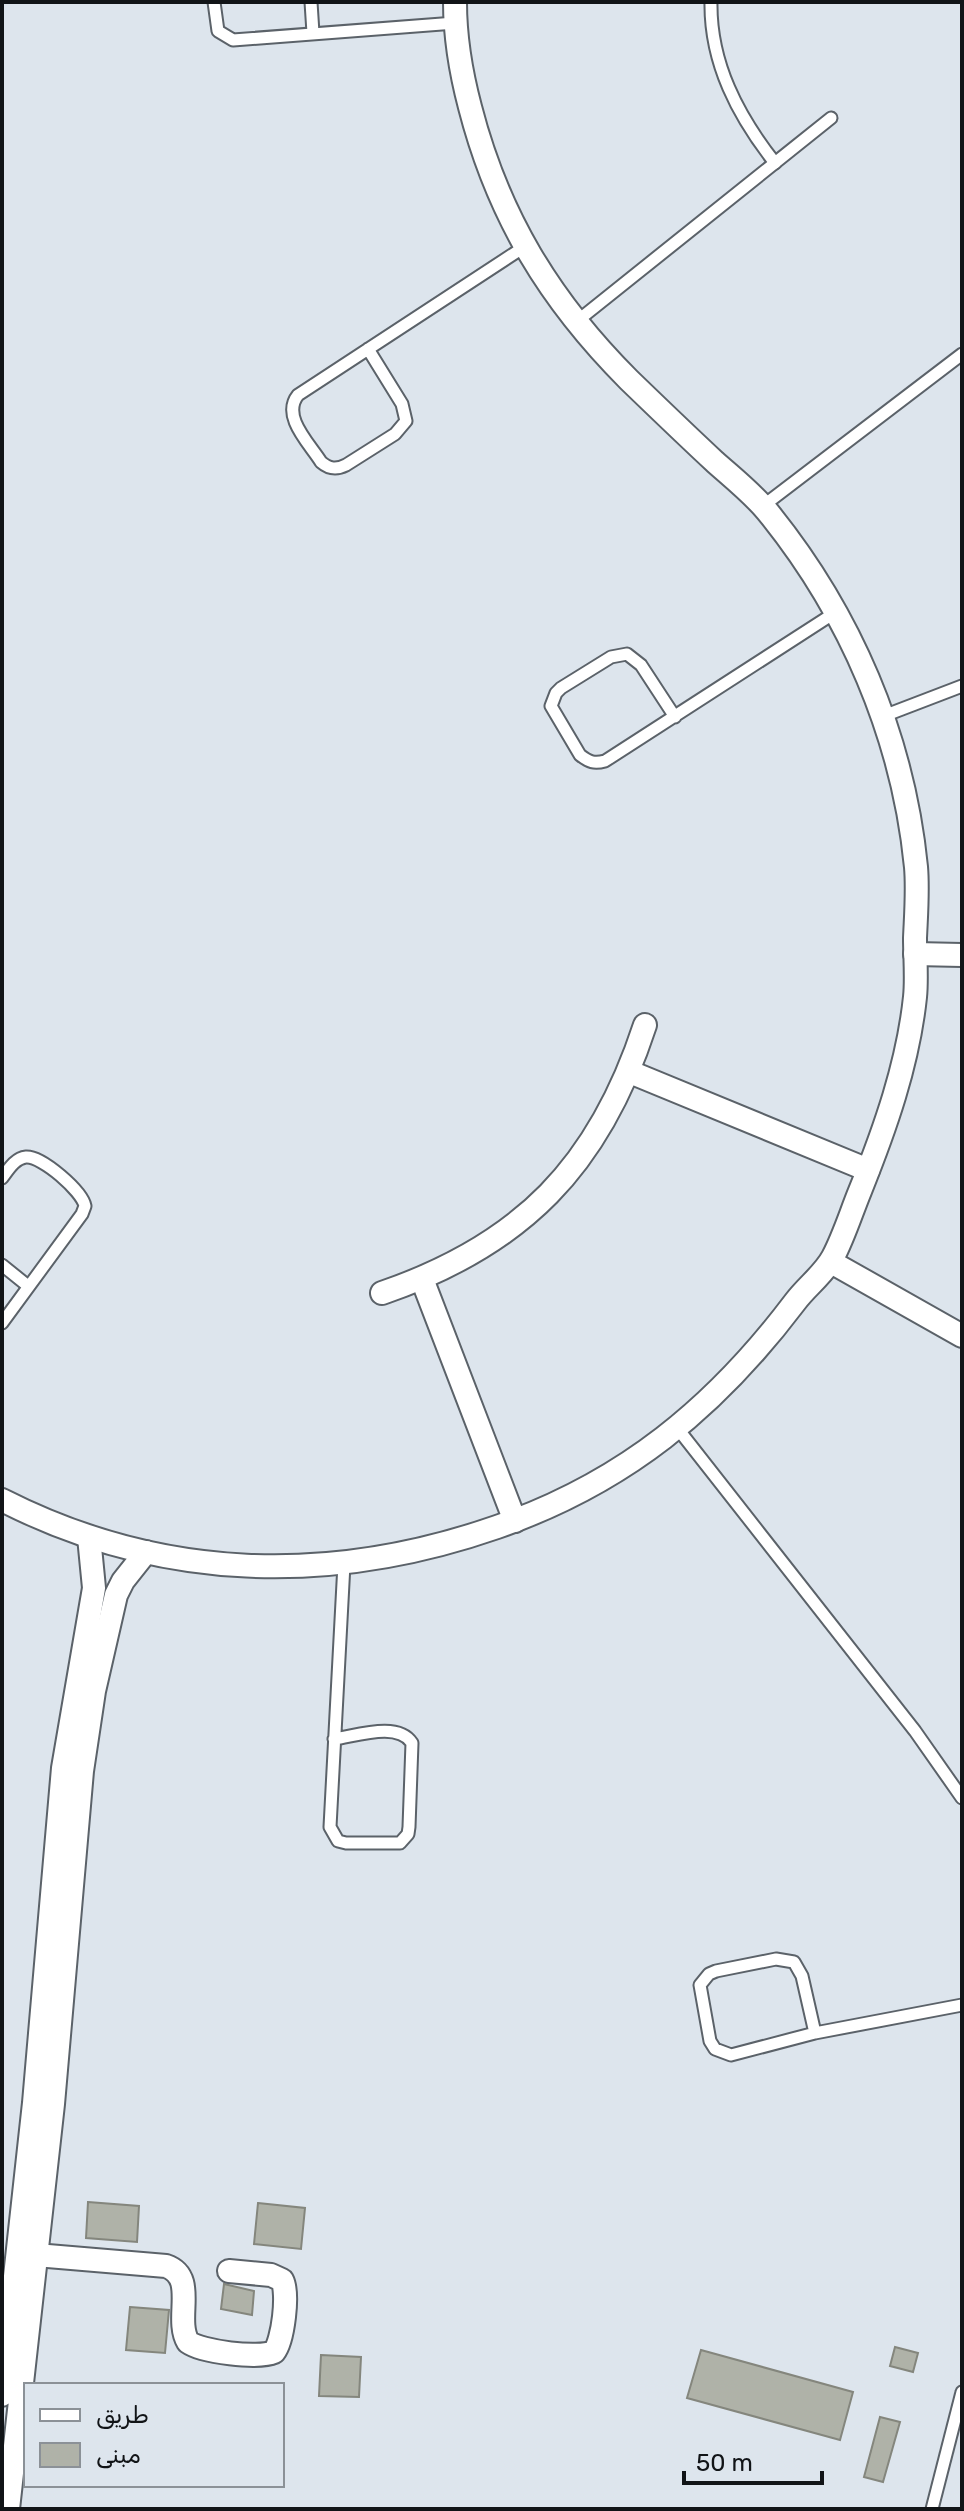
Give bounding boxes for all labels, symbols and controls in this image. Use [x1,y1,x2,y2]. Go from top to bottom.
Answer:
legend [24,2383,284,2487]
text: طريق [96,2401,149,2429]
scale bar [684,2435,822,2485]
text: مبنى [96,2441,141,2469]
text: 50 m [696,2449,753,2477]

